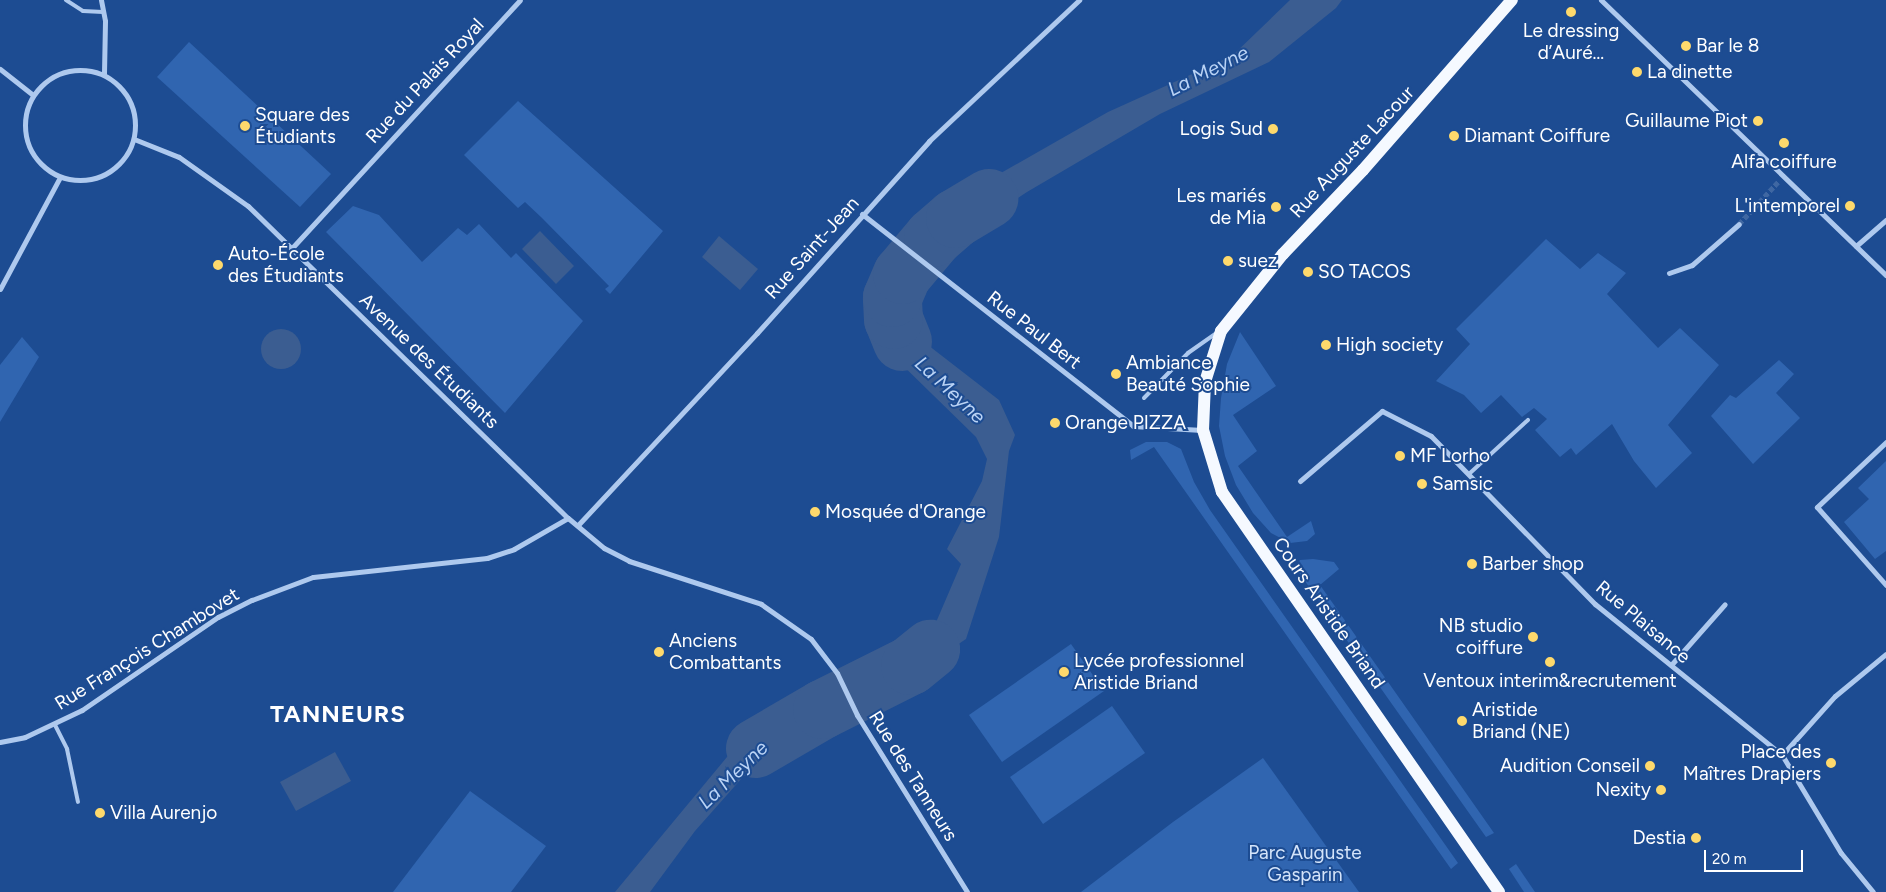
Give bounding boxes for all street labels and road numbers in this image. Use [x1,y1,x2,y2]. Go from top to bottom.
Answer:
street label: Rue du Palais Royal [361,14,489,148]
street label: Rue Auguste Lacour [1285,81,1419,223]
street label: Rue Saint-Jean [760,192,864,304]
street label: Rue Paul Bert [982,286,1086,374]
street label: Avenue des Étudiants [355,289,503,433]
street label: Cours Aristide Briand [1268,533,1390,693]
street label: Rue Plaisance [1591,576,1695,668]
street label: Rue François Chambovet [51,583,243,715]
street label: Rue des Tanneurs [864,707,962,845]

